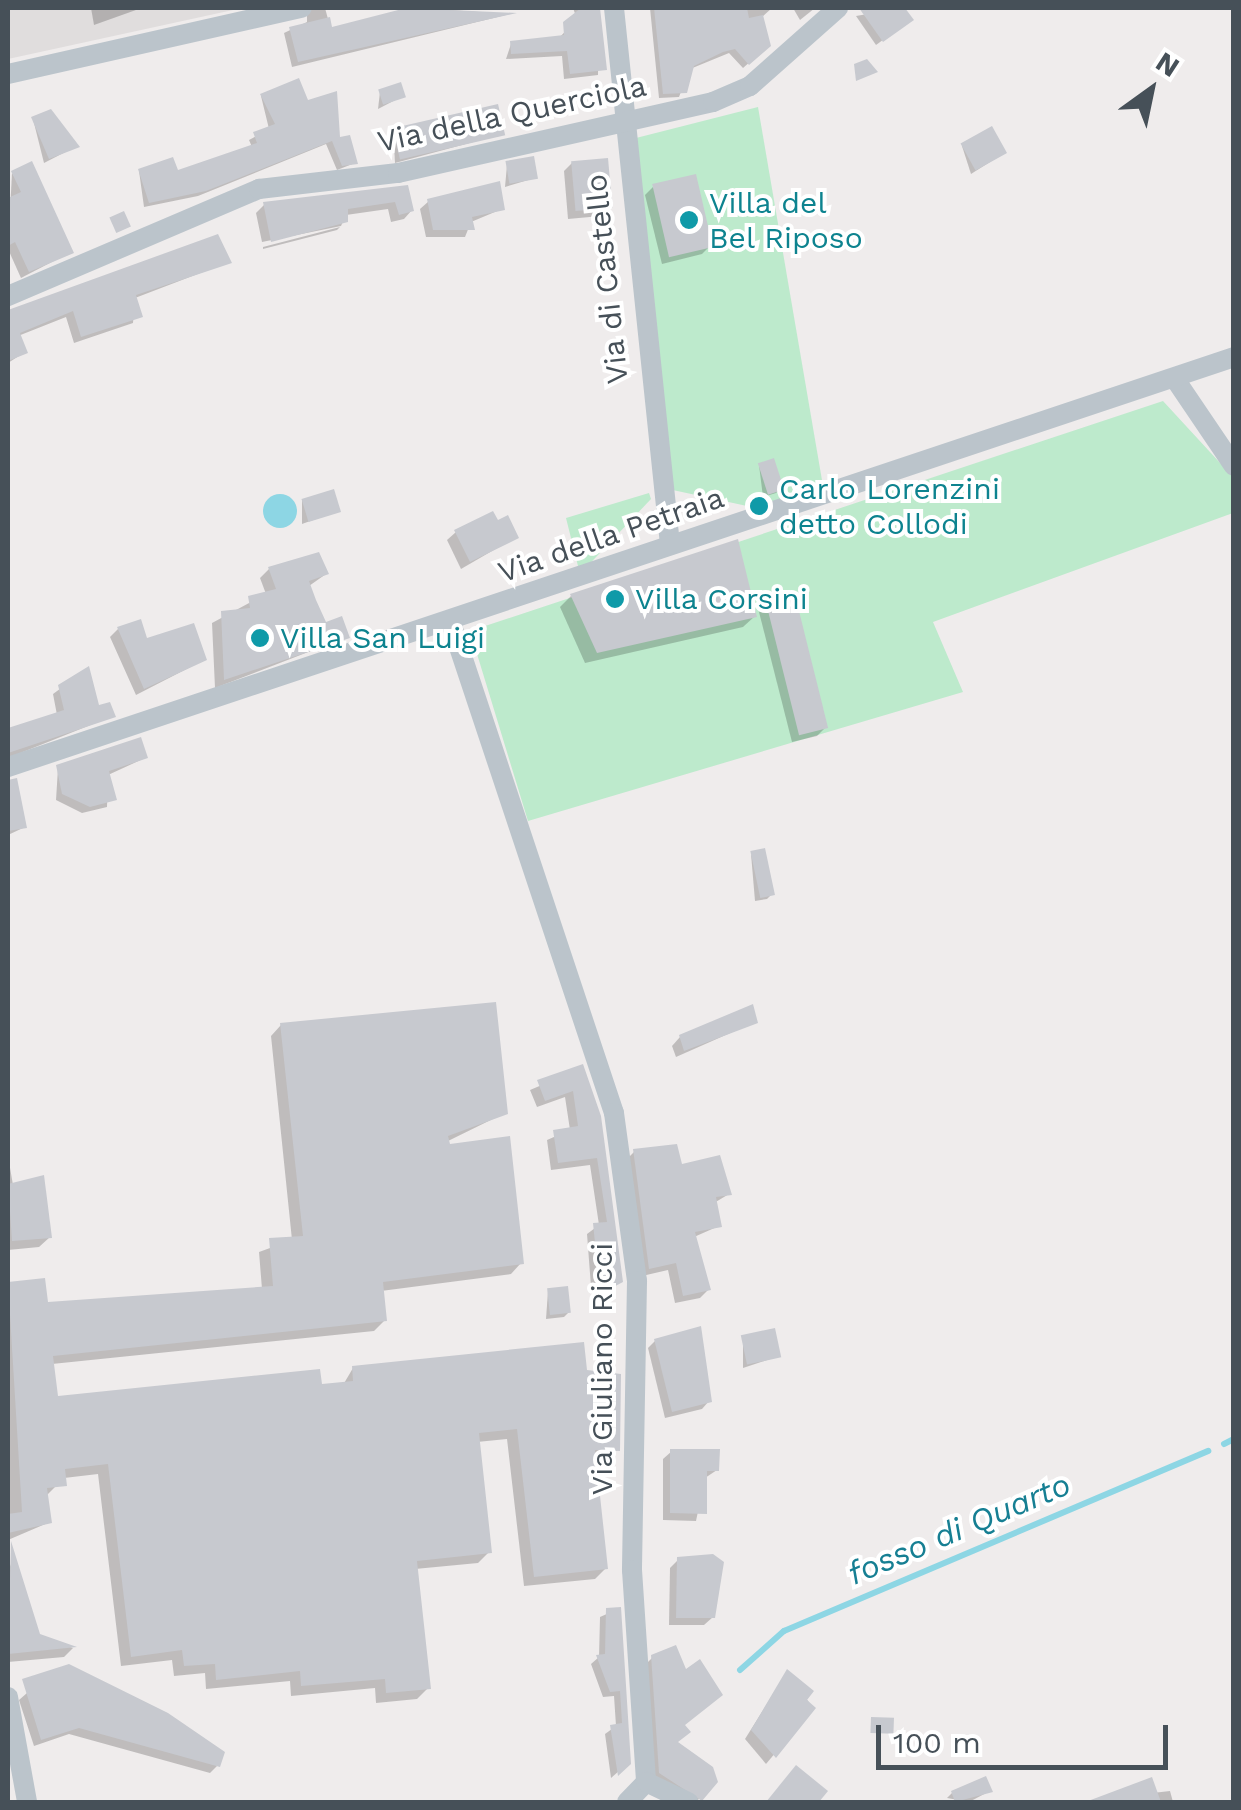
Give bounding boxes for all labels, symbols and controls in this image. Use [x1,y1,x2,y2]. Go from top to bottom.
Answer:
north arrow [1101,40,1201,140]
text: N [1150,45,1185,84]
street label: Via della Querciola [374,68,650,160]
street label: Via di Castello [578,172,636,386]
place label: Villa del Bel Riposo [709,185,864,256]
marker: Villa del Bel Riposo [678,209,700,231]
place label: Carlo Lorenzini detto Collodi [779,471,1000,542]
street label: Via della Petraia [493,479,729,591]
marker: Carlo Lorenzini detto Collodi [748,495,770,517]
place label: Villa Corsini [635,581,809,617]
marker: Villa Corsini [604,588,626,610]
place label: Villa San Luigi [280,620,486,656]
marker: Villa San Luigi [249,627,271,649]
street label: Via Giuliano Ricci [584,1242,620,1496]
water label: fosso di Quarto [842,1465,1076,1593]
scale bar [881,1705,1174,1767]
text: 100 m [893,1725,981,1760]

